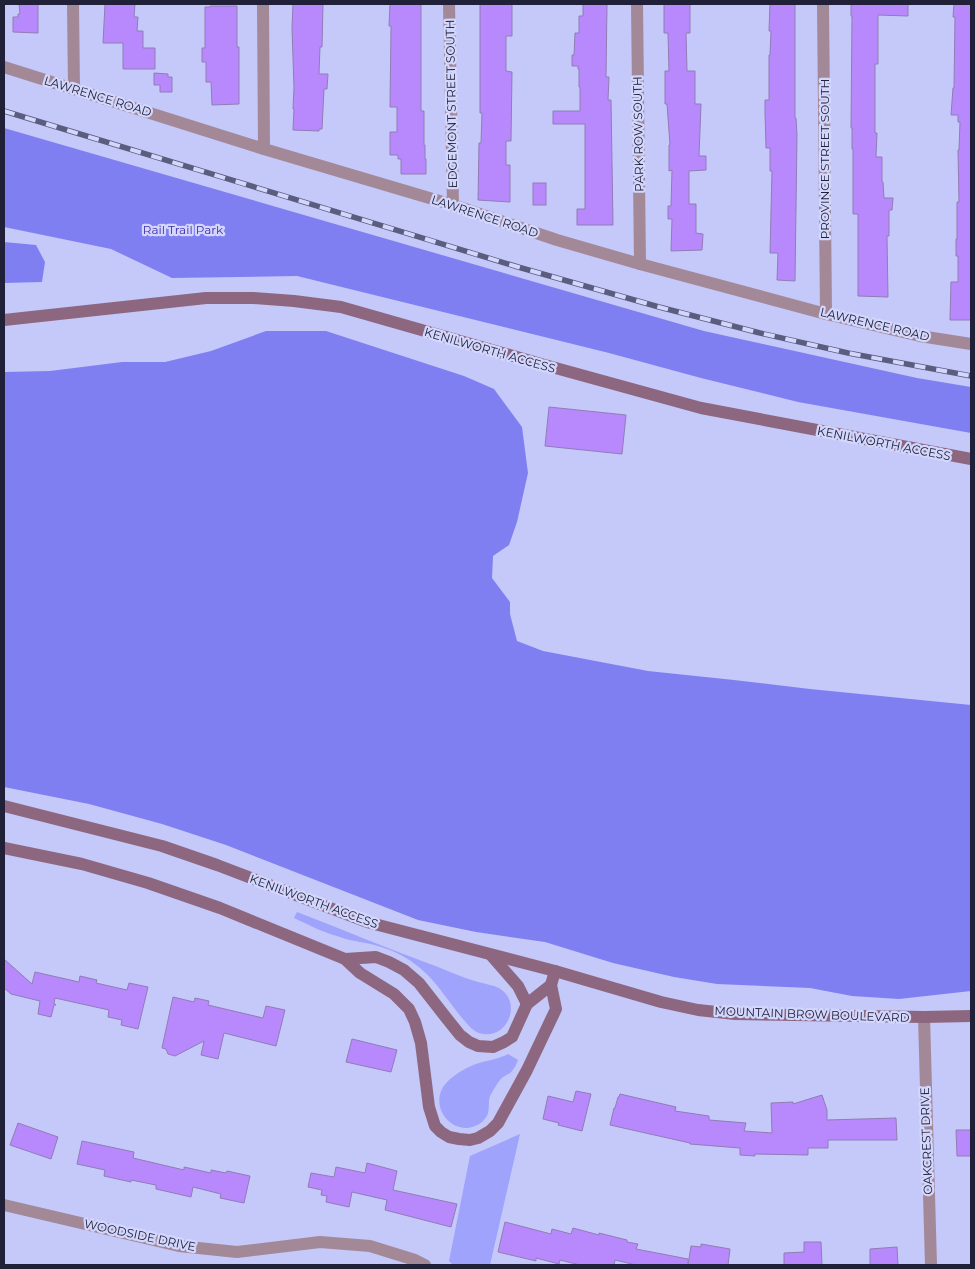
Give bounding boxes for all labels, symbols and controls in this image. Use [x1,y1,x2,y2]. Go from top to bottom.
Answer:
street label: EDGEMONT STREET SOUTH [442,19,460,189]
street label: LAWRENCE ROAD [42,73,154,120]
street label: PARK ROW SOUTH [629,76,647,192]
street label: PROVINCE STREET SOUTH [817,79,832,239]
street label: LAWRENCE ROAD [430,192,541,240]
park label: Rail Trail Park [143,222,224,237]
street label: LAWRENCE ROAD [819,304,931,344]
street label: KENILWORTH ACCESS [423,324,557,376]
street label: KENILWORTH ACCESS [816,423,952,463]
street label: KENILWORTH ACCESS [248,871,380,931]
street label: MOUNTAIN BROW BOULEVARD [714,1003,910,1025]
street label: OAKCREST DRIVE [917,1087,935,1195]
street label: WOODSIDE DRIVE [83,1216,197,1254]

